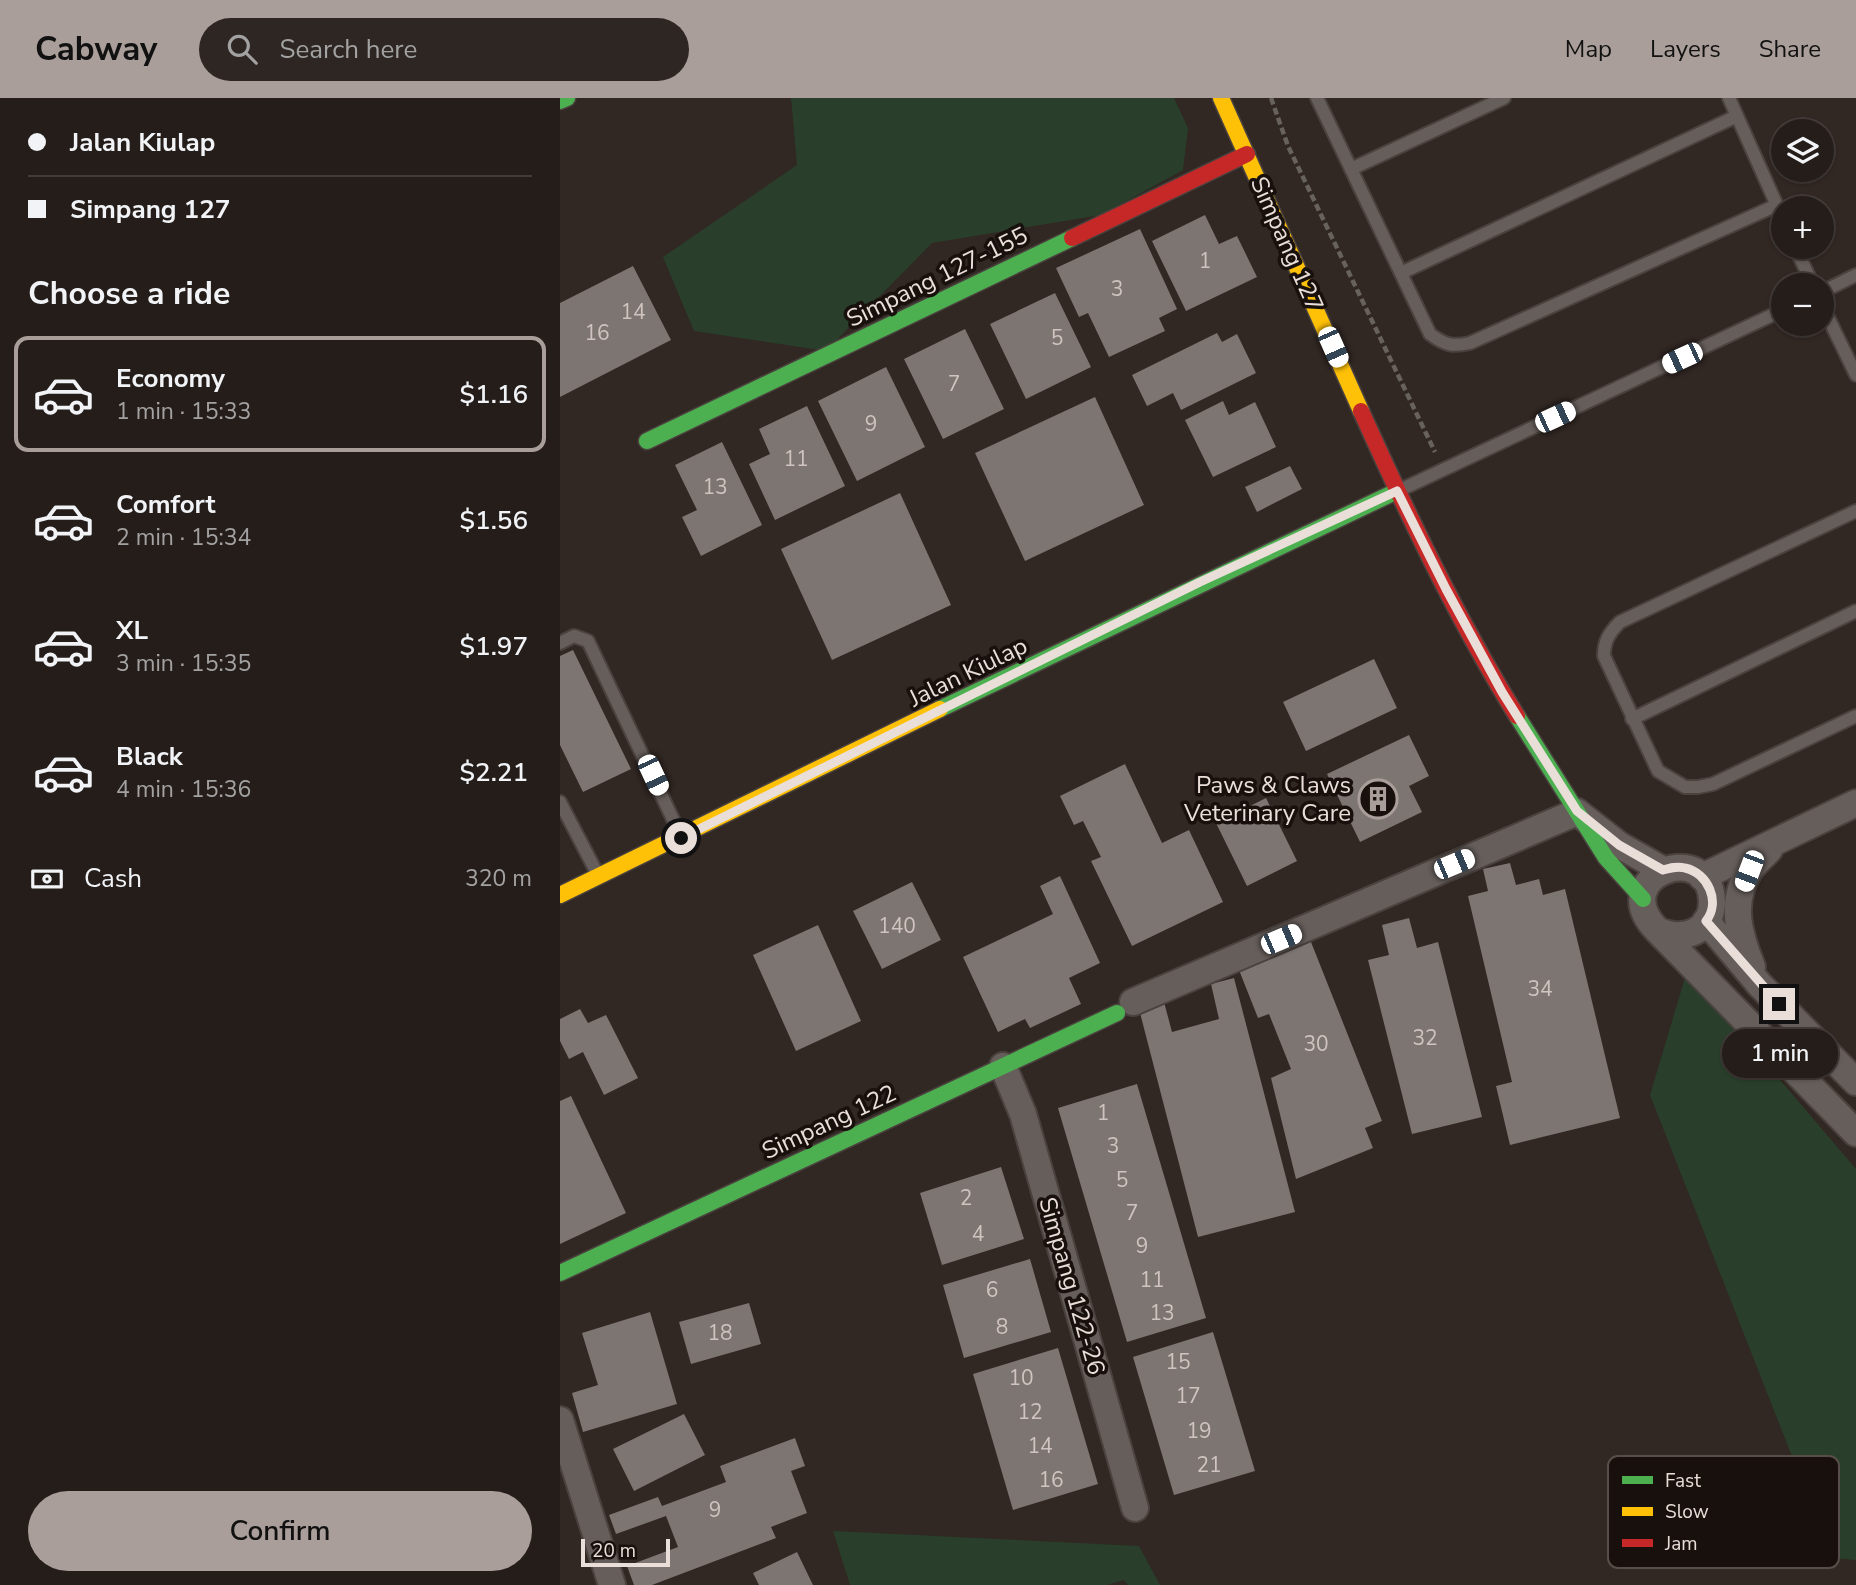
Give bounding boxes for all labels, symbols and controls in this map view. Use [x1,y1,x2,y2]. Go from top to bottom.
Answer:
search box [199,18,689,81]
text: Cabway [35,27,157,72]
icon: search [223,30,261,68]
text: Search here [279,32,417,67]
text: Map [1565,33,1612,65]
text: Layers [1650,33,1721,65]
text: Share [1759,33,1821,65]
map controls [1771,119,1834,336]
button: layers [1771,119,1834,182]
text: Jalan Kiulap [70,125,215,160]
street label: Simpang 127 [1243,171,1331,317]
text: Simpang 127 [70,192,230,227]
button: + [1771,196,1834,259]
street label: Simpang 127-155 [841,219,1033,335]
house number: 1 [1199,247,1211,275]
text: Choose a ride [28,272,230,315]
button: − [1771,273,1834,336]
house number: 3 [1111,275,1123,303]
house number: 14 [620,298,646,326]
house number: 16 [584,319,610,347]
house number: 5 [1051,324,1063,352]
car [1315,324,1352,370]
car [1659,340,1706,376]
text: Economy [116,361,225,396]
icon: car [32,363,95,426]
house number: 7 [948,370,960,398]
text: $1.16 [459,377,528,412]
text: 1 min · 15:33 [116,396,251,427]
car [1532,399,1579,435]
house number: 9 [865,410,877,438]
house number: 11 [783,445,809,473]
house number: 13 [702,473,728,501]
text: Comfort [116,487,216,522]
icon: car [32,489,95,552]
text: $1.56 [459,503,528,538]
text: 2 min · 15:34 [116,522,251,553]
text: XL [116,613,148,648]
icon: car [32,615,95,678]
text: $1.97 [459,629,528,664]
street label: Jalan Kiulap [903,630,1033,715]
text: 3 min · 15:35 [116,648,251,679]
text: Black [116,739,183,774]
icon: car [32,741,95,804]
car [635,752,672,798]
text: $2.21 [459,755,528,790]
place label: Paws & Claws Veterinary Care [1183,769,1351,829]
text: 4 min · 15:36 [116,774,251,805]
building icon: Paws & Claws Veterinary Care [1357,778,1399,820]
route start [665,822,697,854]
car [1431,846,1478,882]
car [1732,848,1767,894]
icon: cash [28,860,66,898]
text: Cash [84,861,142,896]
text: 320 m [465,863,532,894]
house number: 140 [878,912,916,940]
car [1258,921,1305,957]
house number: 34 [1527,975,1553,1003]
route end [1763,988,1795,1020]
house number: 32 [1412,1024,1438,1052]
callout: 1 min [1721,1028,1837,1077]
house number: 30 [1303,1030,1329,1058]
text: 1 min [1751,1038,1809,1069]
street label: Simpang 122 [757,1077,901,1167]
house number: 1 [1097,1099,1109,1127]
house number: 3 [1107,1132,1119,1160]
house number: 5 [1116,1166,1128,1194]
house number: 2 [960,1184,972,1212]
street label: Simpang 122-26 [1031,1193,1113,1379]
house number: 7 [1126,1199,1138,1227]
house number: 4 [972,1220,984,1248]
house number: 9 [1136,1232,1148,1260]
house number: 11 [1139,1266,1165,1294]
house number: 6 [986,1276,998,1304]
house number: 13 [1149,1299,1175,1327]
house number: 8 [996,1313,1008,1341]
house number: 18 [707,1319,733,1347]
house number: 15 [1165,1348,1191,1376]
house number: 10 [1008,1364,1034,1392]
house number: 17 [1175,1382,1201,1410]
house number: 12 [1017,1398,1043,1426]
house number: 19 [1186,1417,1212,1445]
house number: 14 [1027,1432,1053,1460]
house number: 21 [1196,1451,1222,1479]
legend [1608,1456,1839,1568]
house number: 16 [1038,1466,1064,1494]
text: Fast [1665,1468,1701,1494]
button: Confirm [28,1491,532,1571]
house number: 9 [709,1496,721,1524]
text: Slow [1665,1499,1709,1525]
text: Jam [1664,1531,1698,1557]
scale bar [581,1536,670,1568]
text: 20 m [592,1538,636,1564]

